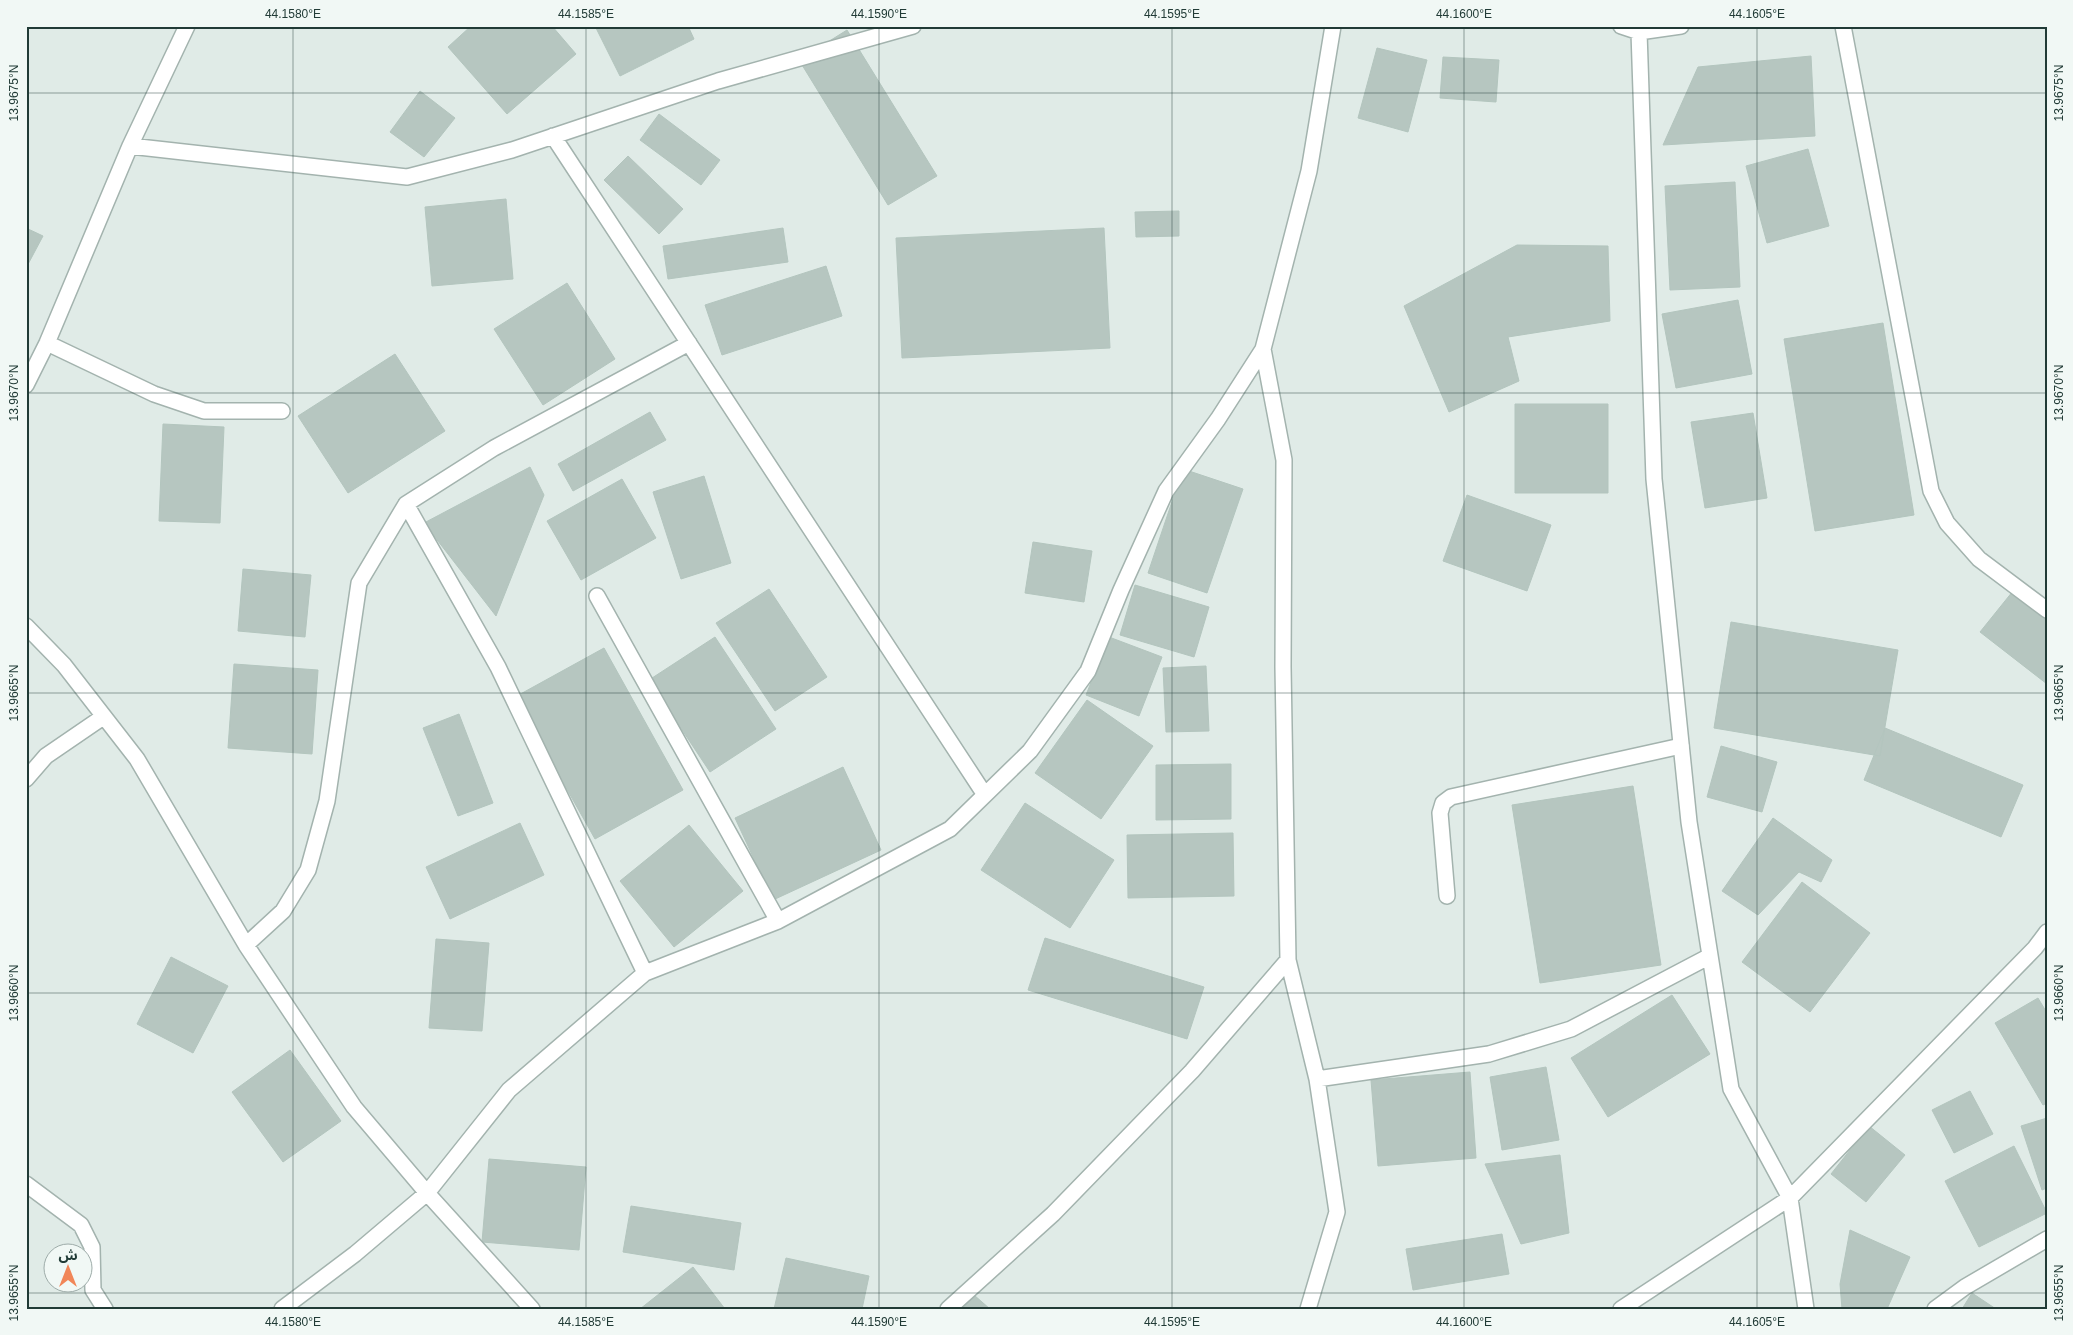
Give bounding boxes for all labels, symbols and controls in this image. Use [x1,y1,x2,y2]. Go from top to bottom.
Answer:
text: 44.1580°E [265,7,321,21]
text: 44.1585°E [558,7,614,21]
text: 44.1590°E [851,7,907,21]
text: 44.1595°E [1144,7,1200,21]
text: 44.1600°E [1436,7,1492,21]
text: 44.1605°E [1729,7,1785,21]
text: 13.9675°N [7,65,21,121]
text: 13.9675°N [2052,65,2066,121]
text: 13.9670°N [7,365,21,421]
text: 13.9670°N [2052,365,2066,421]
text: 13.9665°N [7,665,21,721]
text: 13.9665°N [2052,665,2066,721]
text: 13.9660°N [7,965,21,1021]
text: 13.9660°N [2052,965,2066,1021]
north arrow [42,1242,92,1292]
text: ش [58,1247,78,1263]
text: 13.9655°N [7,1265,21,1321]
text: 13.9655°N [2052,1265,2066,1321]
text: 44.1580°E [265,1315,321,1329]
text: 44.1585°E [558,1315,614,1329]
text: 44.1590°E [851,1315,907,1329]
text: 44.1595°E [1144,1315,1200,1329]
text: 44.1600°E [1436,1315,1492,1329]
text: 44.1605°E [1729,1315,1785,1329]

